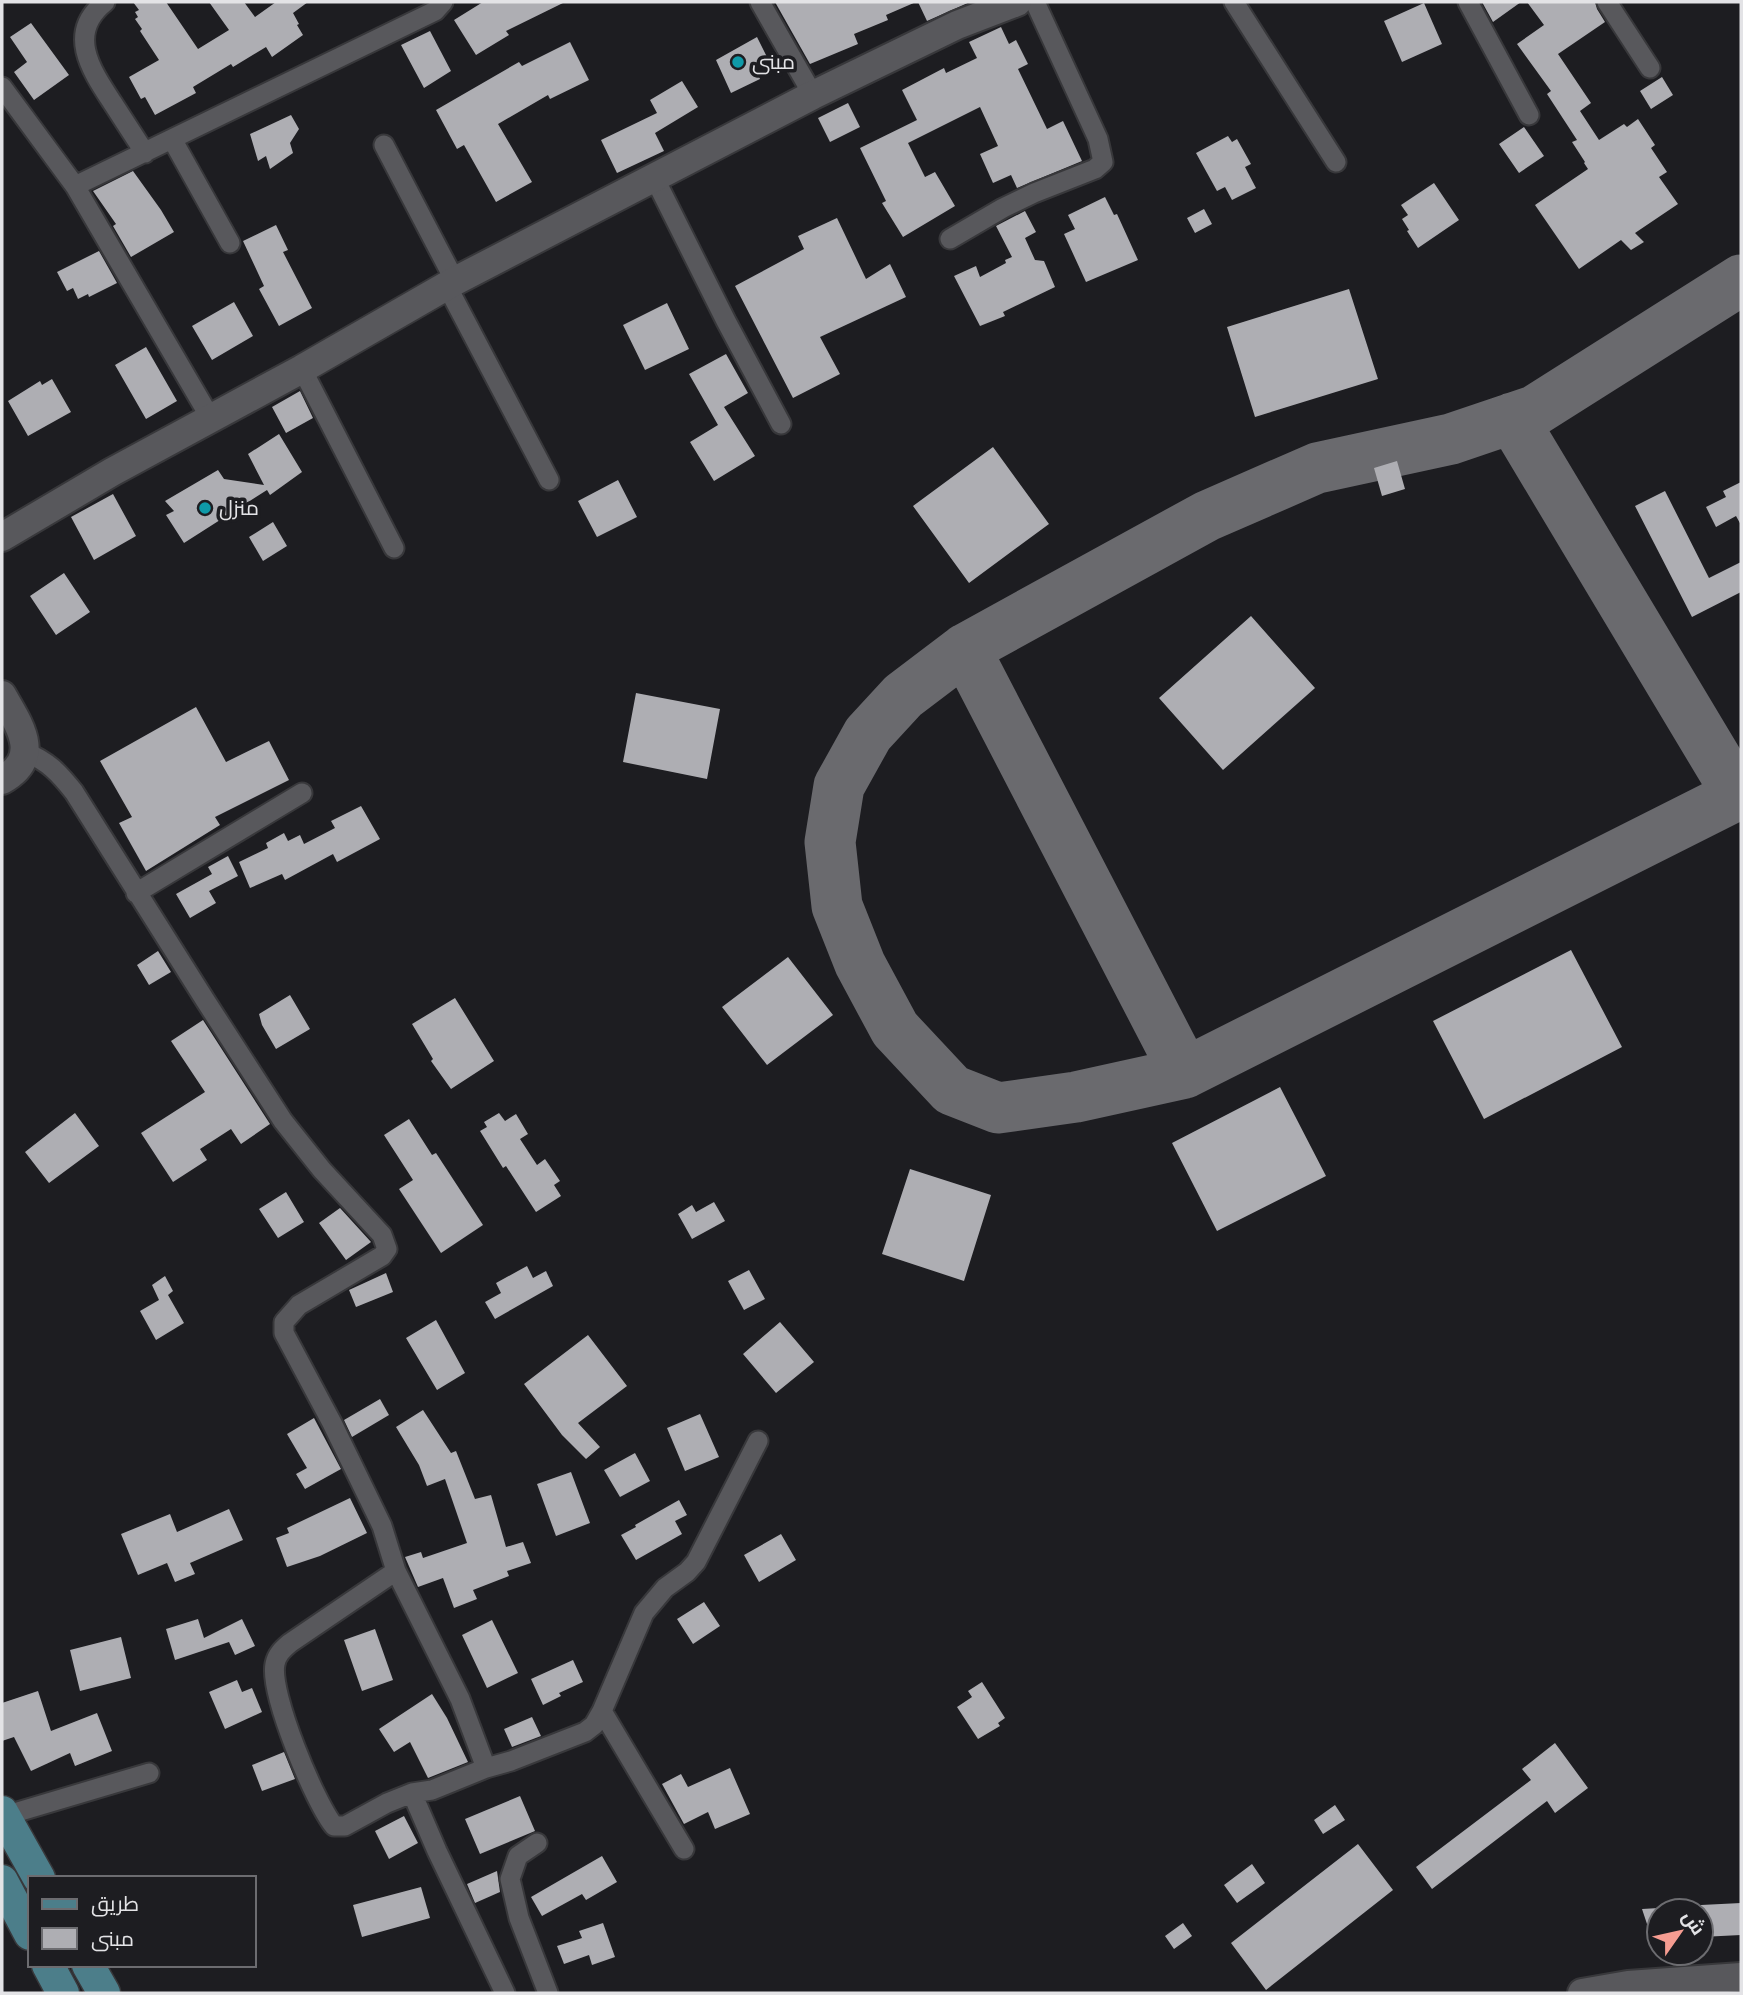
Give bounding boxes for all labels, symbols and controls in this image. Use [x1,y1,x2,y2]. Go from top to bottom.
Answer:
place label: مبنى [752,47,795,75]
marker: مبنى [730,54,746,70]
place label: منزل [219,493,259,521]
marker: منزل [197,500,213,516]
legend [28,1876,256,1967]
text: طريق [91,1889,139,1917]
north arrow [1645,1897,1715,1967]
text: ش [1676,1905,1712,1940]
text: مبنى [91,1924,134,1952]

